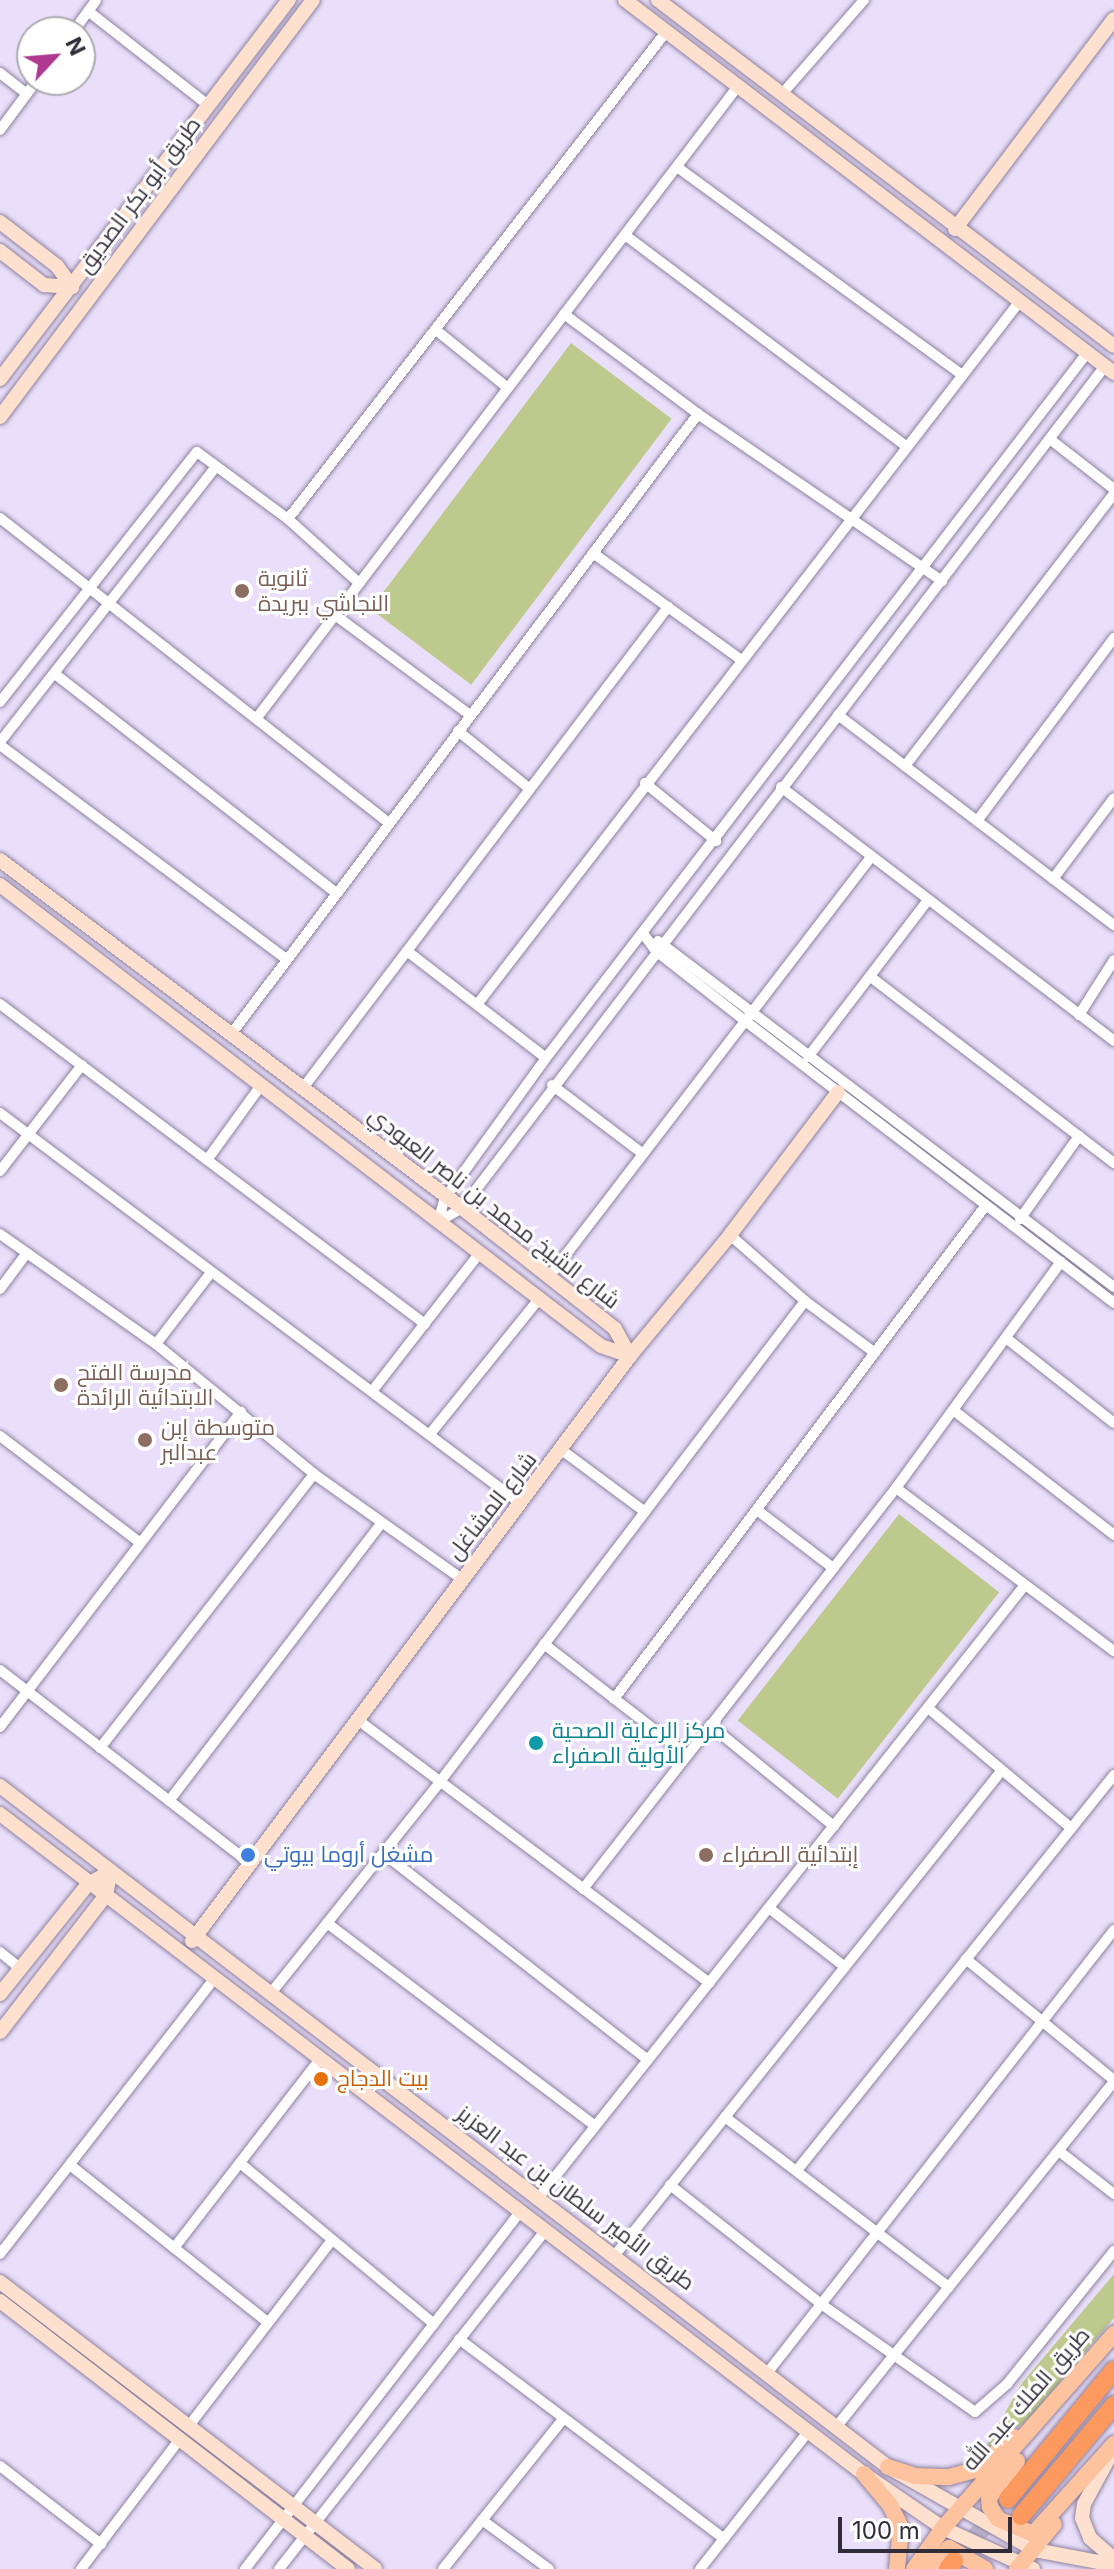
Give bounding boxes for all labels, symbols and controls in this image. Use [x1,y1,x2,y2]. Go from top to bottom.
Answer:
north arrow [16,16,96,96]
text: N [60,33,91,60]
street label: طريق أبو بكر الصديق [72,112,206,278]
place label: ثانوية النجاشي ببريدة [258,565,389,616]
marker: ثانوية النجاشي ببريدة [233,582,251,600]
street label: شارع الشيخ محمد بن ناصر العبودي [363,1102,625,1314]
place label: مدرسة الفتح الابتدائية الرائدة [77,1359,213,1410]
marker: مدرسة الفتح الابتدائية الرائدة [52,1376,70,1394]
place label: متوسطة إبن عبدالبر [161,1414,275,1466]
marker: متوسطة إبن عبدالبر [136,1431,154,1449]
street label: شارع المشاغل [442,1447,542,1565]
place label: مركز الرعاية الصحية الأولية الصفراء [552,1717,725,1768]
marker: مركز الرعاية الصحية الأولية الصفراء [527,1734,545,1752]
place label: مشغل أروما بيوتي [264,1842,433,1868]
place label: إبتدائية الصفراء [722,1842,858,1868]
marker: مشغل أروما بيوتي [239,1846,257,1864]
marker: إبتدائية الصفراء [697,1846,715,1864]
place label: بيت الدجاج [337,2066,429,2092]
marker: بيت الدجاج [312,2070,330,2088]
street label: طريق الأمير سلطان بن عبد العزيز [452,2100,700,2296]
street label: طريق الملك عبد الله [957,2322,1095,2476]
scale bar [842,2501,1016,2551]
text: 100 m [852,2516,920,2545]

